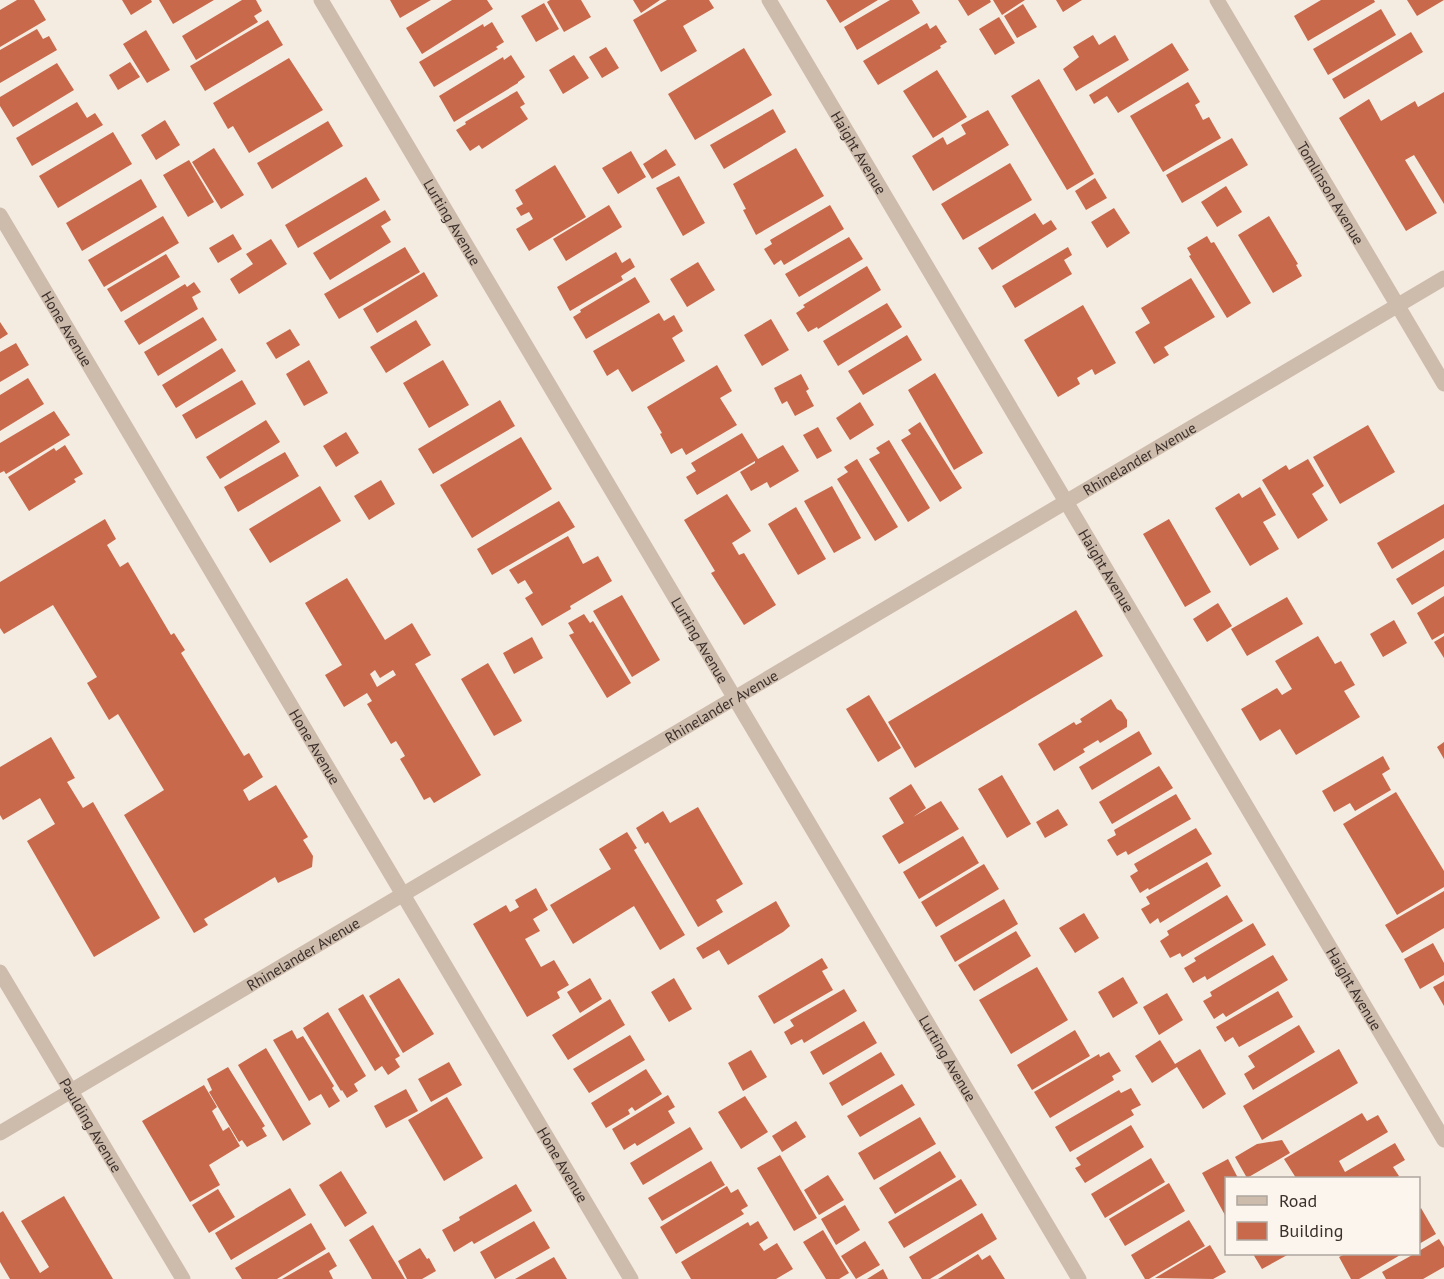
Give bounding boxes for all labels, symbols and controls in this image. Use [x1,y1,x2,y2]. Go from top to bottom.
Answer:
street label: Haight Avenue [827,107,891,197]
street label: Tomlinson Avenue [1293,138,1369,248]
street label: Lurting Avenue [420,175,485,269]
street label: Hone Avenue [38,287,97,370]
street label: Rhinelander Avenue [1079,418,1199,499]
street label: Haight Avenue [1075,525,1139,616]
street label: Lurting Avenue [667,593,733,687]
street label: Rhinelander Avenue [661,665,781,747]
street label: Hone Avenue [286,705,345,788]
street label: Rhinelander Avenue [243,913,363,995]
street label: Haight Avenue [1322,944,1386,1034]
street label: Lurting Avenue [915,1012,981,1105]
street label: Paulding Avenue [56,1074,127,1176]
street label: Hone Avenue [533,1123,593,1206]
legend [1225,1177,1420,1255]
text: Road [1279,1189,1317,1212]
text: Building [1279,1219,1343,1242]

